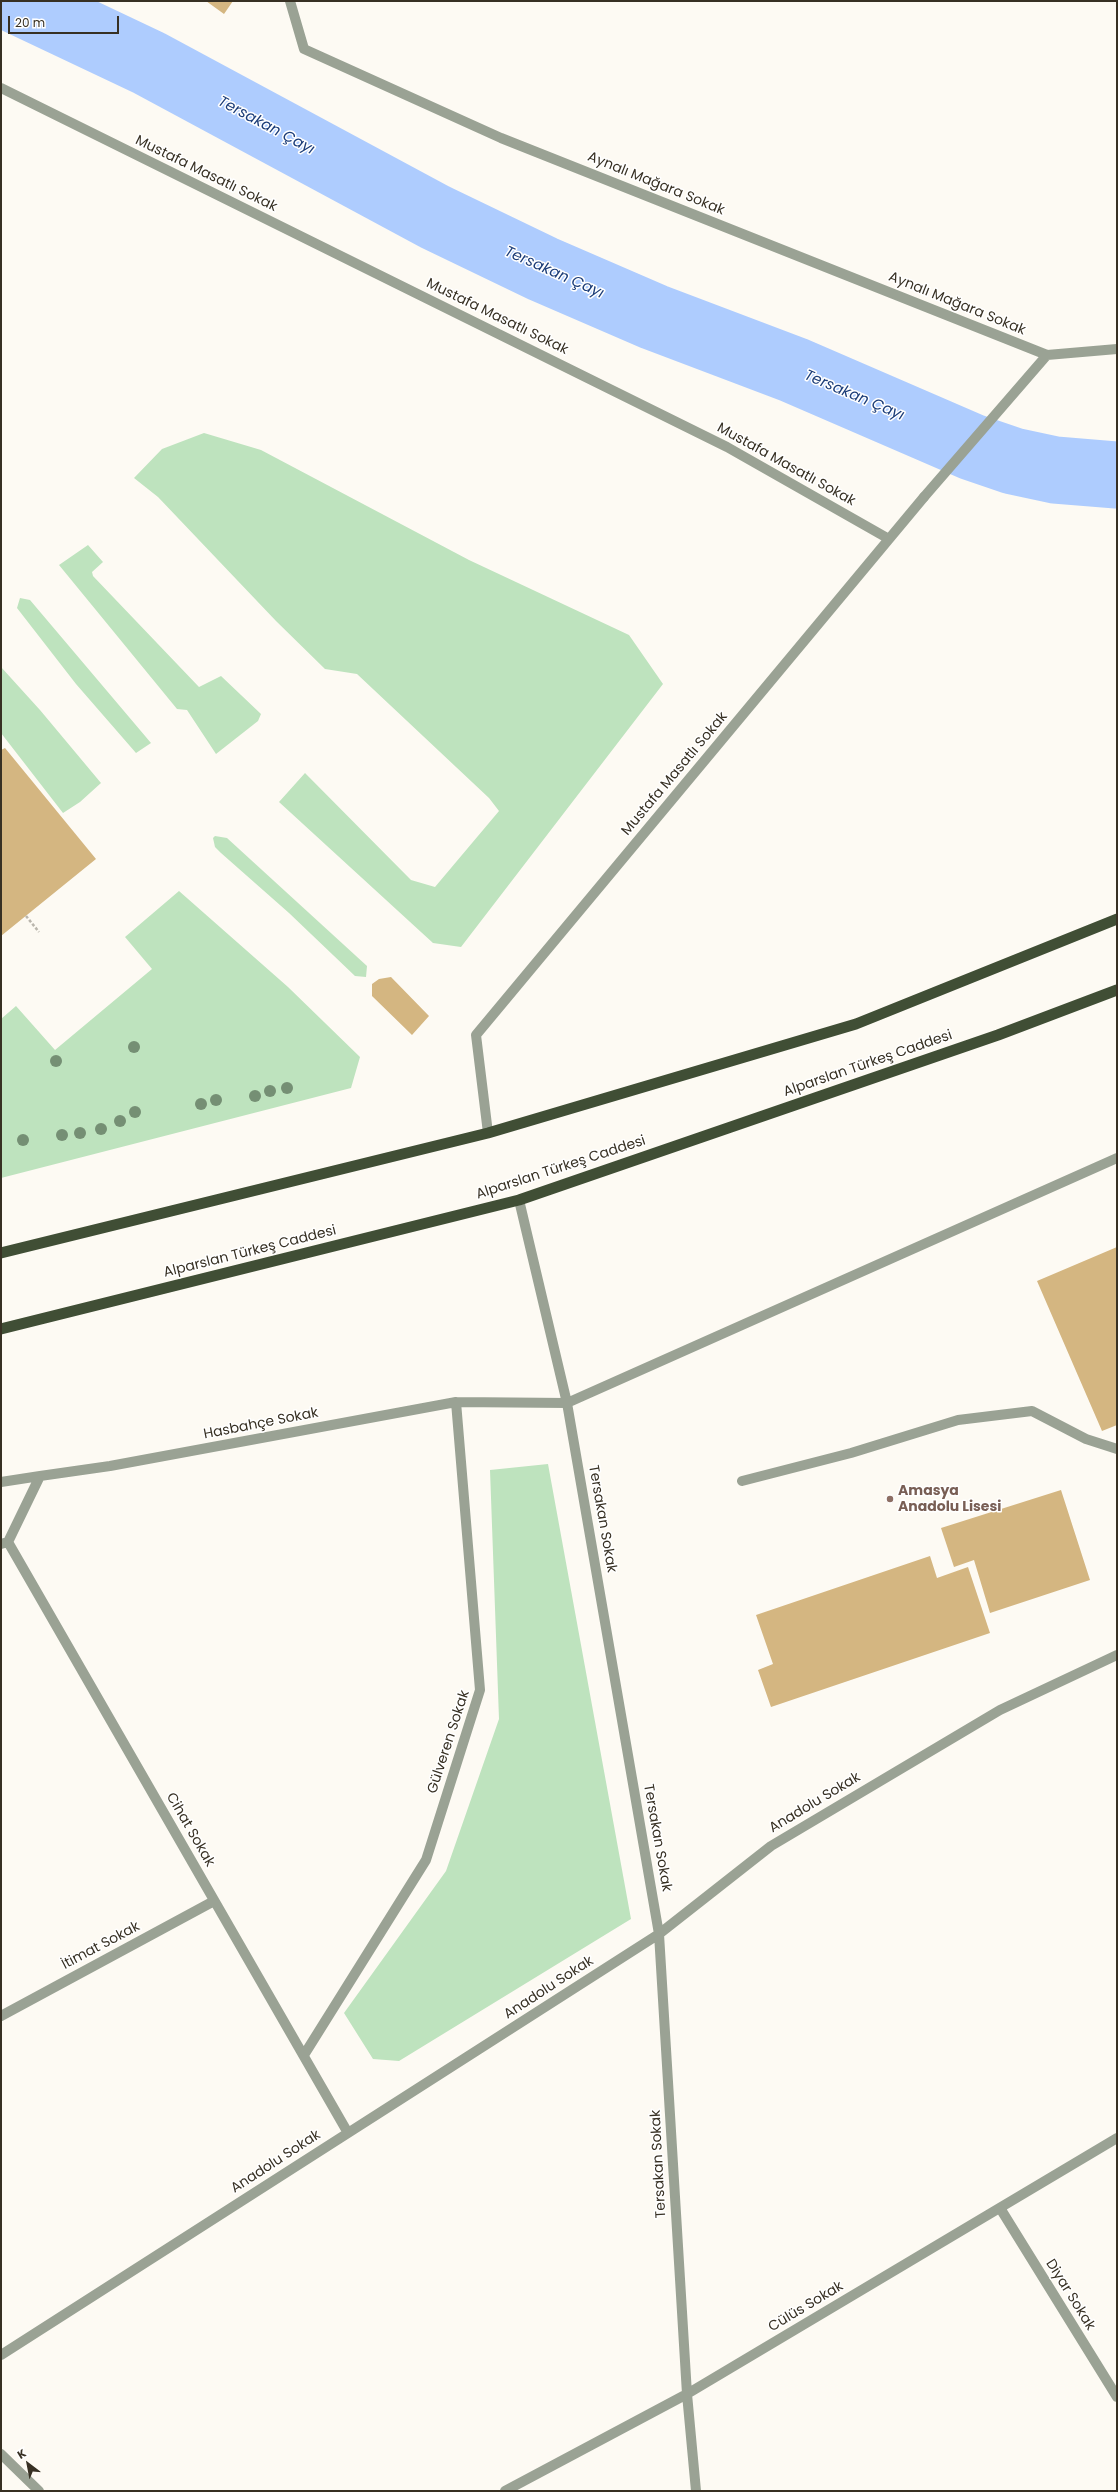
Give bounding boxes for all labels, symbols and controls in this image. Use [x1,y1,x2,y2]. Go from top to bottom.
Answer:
scale bar [10,8,121,34]
text: 20 m [15,14,45,31]
water label: Tersakan Çayı [215,93,317,159]
street label: Mustafa Masatlı Sokak [132,132,280,216]
street label: Aynalı Mağara Sokak [585,149,727,219]
water label: Tersakan Çayı [502,243,606,303]
street label: Aynalı Mağara Sokak [886,269,1028,339]
street label: Mustafa Masatlı Sokak [423,275,571,359]
water label: Tersakan Çayı [801,367,907,425]
street label: Mustafa Masatlı Sokak [714,420,858,510]
street label: Mustafa Masatlı Sokak [619,709,731,839]
street label: Alparslan Türkeş Caddesi [781,1027,955,1101]
street label: Alparslan Türkeş Caddesi [474,1133,648,1203]
street label: Alparslan Türkeş Caddesi [162,1222,338,1282]
street label: Hasbahçe Sokak [202,1405,320,1443]
street label: Tersakan Sokak [584,1464,620,1574]
place label: Amasya Anadolu Lisesi [898,1483,1001,1516]
marker: Amasya Anadolu Lisesi [885,1494,895,1504]
street label: Gülveren Sokak [424,1688,474,1796]
street label: Anadolu Sokak [766,1769,864,1837]
street label: Tersakan Sokak [639,1783,675,1893]
street label: Cihat Sokak [162,1790,218,1870]
street label: İtimat Sokak [59,1918,143,1974]
street label: Anadolu Sokak [501,1953,597,2023]
street label: Tersakan Sokak [648,2109,670,2219]
street label: Anadolu Sokak [228,2127,324,2197]
street label: Diyar Sokak [1041,2256,1099,2334]
street label: Cülüs Sokak [766,2278,846,2336]
north arrow [8,2444,48,2484]
text: K [14,2445,29,2463]

